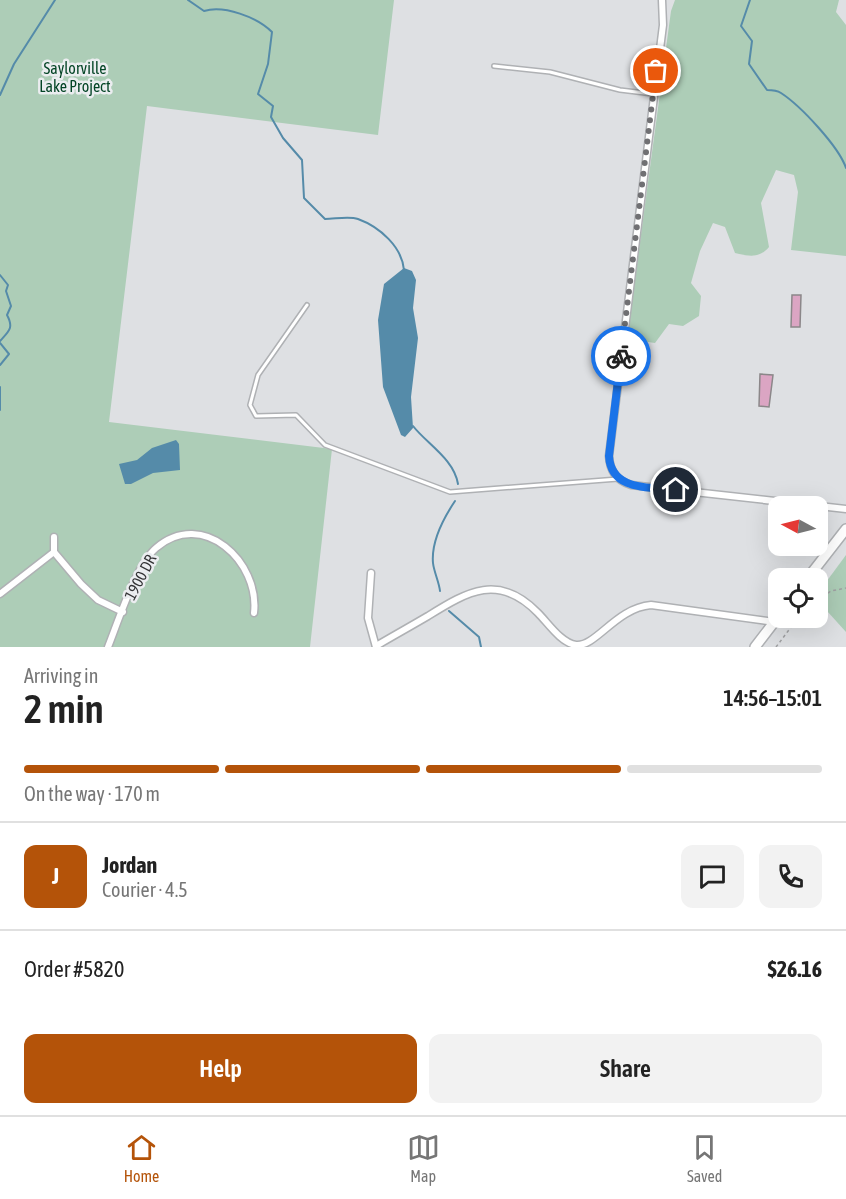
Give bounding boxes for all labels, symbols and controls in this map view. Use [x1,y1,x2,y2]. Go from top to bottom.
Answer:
pin [630,45,681,96]
icon: bag [639,54,672,87]
park label: Saylorville Lake Project [39,59,111,96]
courier [591,326,651,386]
icon: bike [605,340,638,373]
pin [650,464,701,515]
icon: home [659,473,692,506]
north arrow [768,496,828,556]
map controls [768,496,828,628]
street label: 1900 DR [120,551,160,603]
button: locate [768,568,828,628]
text: Arriving in [24,664,98,687]
text: 14:56–15:01 [723,685,822,711]
text: 2 min [24,687,104,731]
text: On the way · 170 m [24,782,160,805]
button: chat [681,845,744,908]
button: phone [759,845,822,908]
text: Jordan [102,852,157,878]
text: J [52,863,59,889]
text: Courier · 4.5 [102,878,188,901]
text: Order #5820 [24,956,124,982]
text: $26.16 [767,956,822,982]
button: Help [24,1034,417,1103]
button: Share [429,1034,822,1103]
tab: Home [124,1131,159,1185]
tab: Map [407,1131,440,1185]
tab: Saved [687,1131,722,1185]

